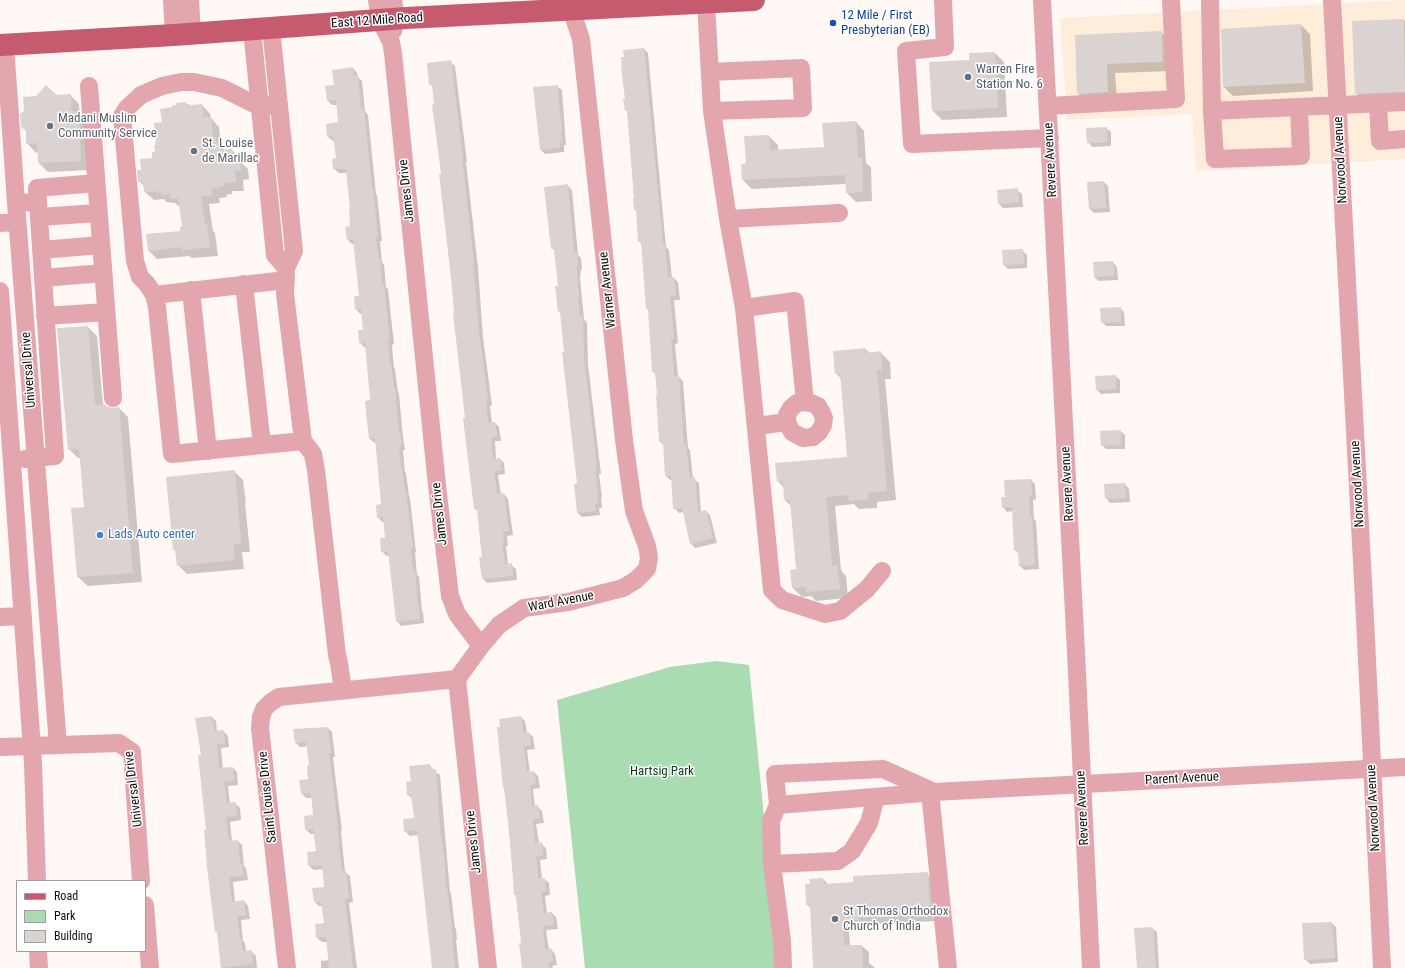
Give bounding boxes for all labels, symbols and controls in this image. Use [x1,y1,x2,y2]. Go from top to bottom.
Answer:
place label: 12 Mile / First Presbyterian (EB) [841,8,930,39]
street label: East 12 Mile Road [330,10,424,32]
marker: 12 Mile / First Presbyterian (EB) [828,18,838,28]
place label: Warren Fire Station No. 6 [976,62,1043,93]
marker: Warren Fire Station No. 6 [963,72,973,82]
place label: Madani Muslim Community Service [58,111,157,142]
street label: Norwood Avenue [1331,116,1351,204]
marker: Madani Muslim Community Service [45,121,55,131]
street label: Revere Avenue [1041,122,1061,198]
place label: St. Louise de Marillac [202,136,259,167]
marker: St. Louise de Marillac [189,146,199,156]
street label: James Drive [396,159,418,223]
street label: Warner Avenue [596,251,620,329]
street label: Universal Drive [19,331,39,409]
street label: Norwood Avenue [1348,440,1368,528]
street label: Revere Avenue [1058,446,1078,522]
street label: James Drive [429,482,451,546]
place label: Lads Auto center [108,527,195,543]
marker: Lads Auto center [95,530,105,540]
street label: Ward Avenue [527,588,595,616]
street label: Universal Drive [122,750,146,828]
street label: Saint Louise Drive [255,750,281,844]
park label: Hartsig Park [630,764,694,780]
street label: Norwood Avenue [1364,764,1384,852]
street label: Parent Avenue [1145,769,1219,789]
street label: Revere Avenue [1073,770,1093,846]
street label: James Drive [463,810,485,874]
legend [16,880,146,952]
text: Road [54,889,78,903]
place label: St Thomas Orthodox Church of India [843,904,948,935]
text: Park [54,909,75,923]
marker: St Thomas Orthodox Church of India [830,914,840,924]
text: Building [54,929,92,943]

